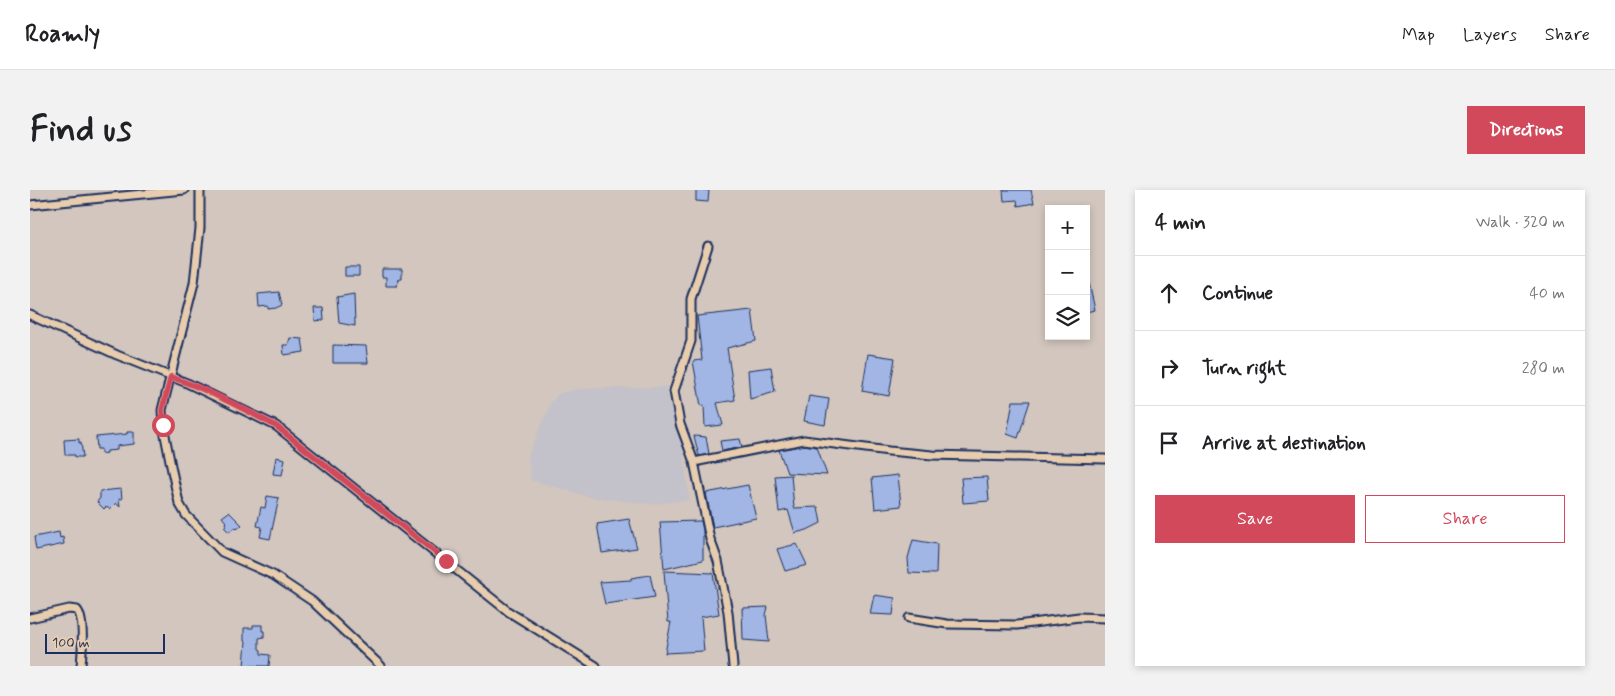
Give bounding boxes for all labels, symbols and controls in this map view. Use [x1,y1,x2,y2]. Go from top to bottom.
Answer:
text: Roamly [25,19,100,50]
text: Map [1402,23,1435,47]
text: Layers [1463,23,1517,47]
text: Share [1545,23,1590,47]
button: Directions [1467,106,1585,154]
text: Find us [30,107,132,153]
map controls [1045,205,1090,340]
button: + [1045,205,1090,250]
text: 4 min [1155,209,1206,237]
text: Walk · 320 m [1476,212,1565,233]
button: − [1045,250,1090,295]
icon: ahead [1155,279,1183,307]
text: Continue [1202,281,1273,306]
text: 40 m [1529,283,1565,304]
button: layers [1045,295,1090,340]
icon: right [1155,354,1183,382]
text: Turn right [1202,356,1286,381]
text: 280 m [1522,358,1565,379]
route start [152,414,175,437]
icon: arrive [1155,429,1183,457]
text: Arrive at destination [1202,431,1366,456]
button: Save [1155,495,1355,543]
button: Share [1365,495,1565,543]
route end [435,550,458,573]
scale bar [45,631,165,654]
text: 100 m [52,634,90,652]

